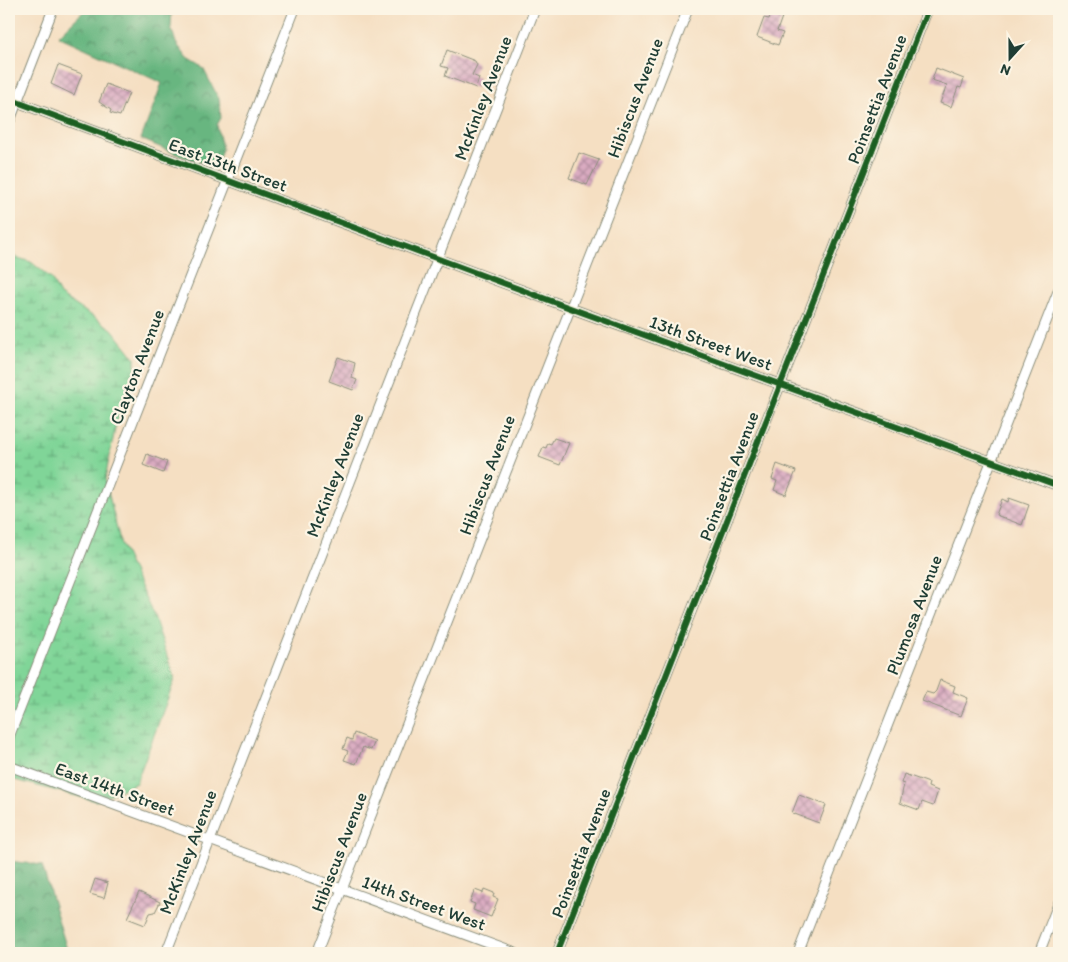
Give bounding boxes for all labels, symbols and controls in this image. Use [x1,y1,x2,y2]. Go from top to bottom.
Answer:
street label: Poinsettia Avenue [842,31,912,167]
north arrow [986,32,1036,82]
street label: McKinley Avenue [449,33,517,163]
street label: Hibiscus Avenue [602,35,668,161]
text: N [998,60,1013,79]
street label: East 13th Street [166,133,291,197]
street label: Clayton Avenue [105,306,169,428]
street label: 13th Street West [647,311,776,375]
street label: Poinsettia Avenue [694,408,764,544]
street label: McKinley Avenue [301,410,369,540]
street label: Hibiscus Avenue [454,412,520,538]
street label: Plumosa Avenue [881,552,947,678]
street label: East 14th Street [52,757,178,821]
street label: Poinsettia Avenue [546,785,616,921]
street label: McKinley Avenue [154,787,222,917]
street label: Hibiscus Avenue [306,789,372,915]
street label: 14th Street West [359,870,489,936]

